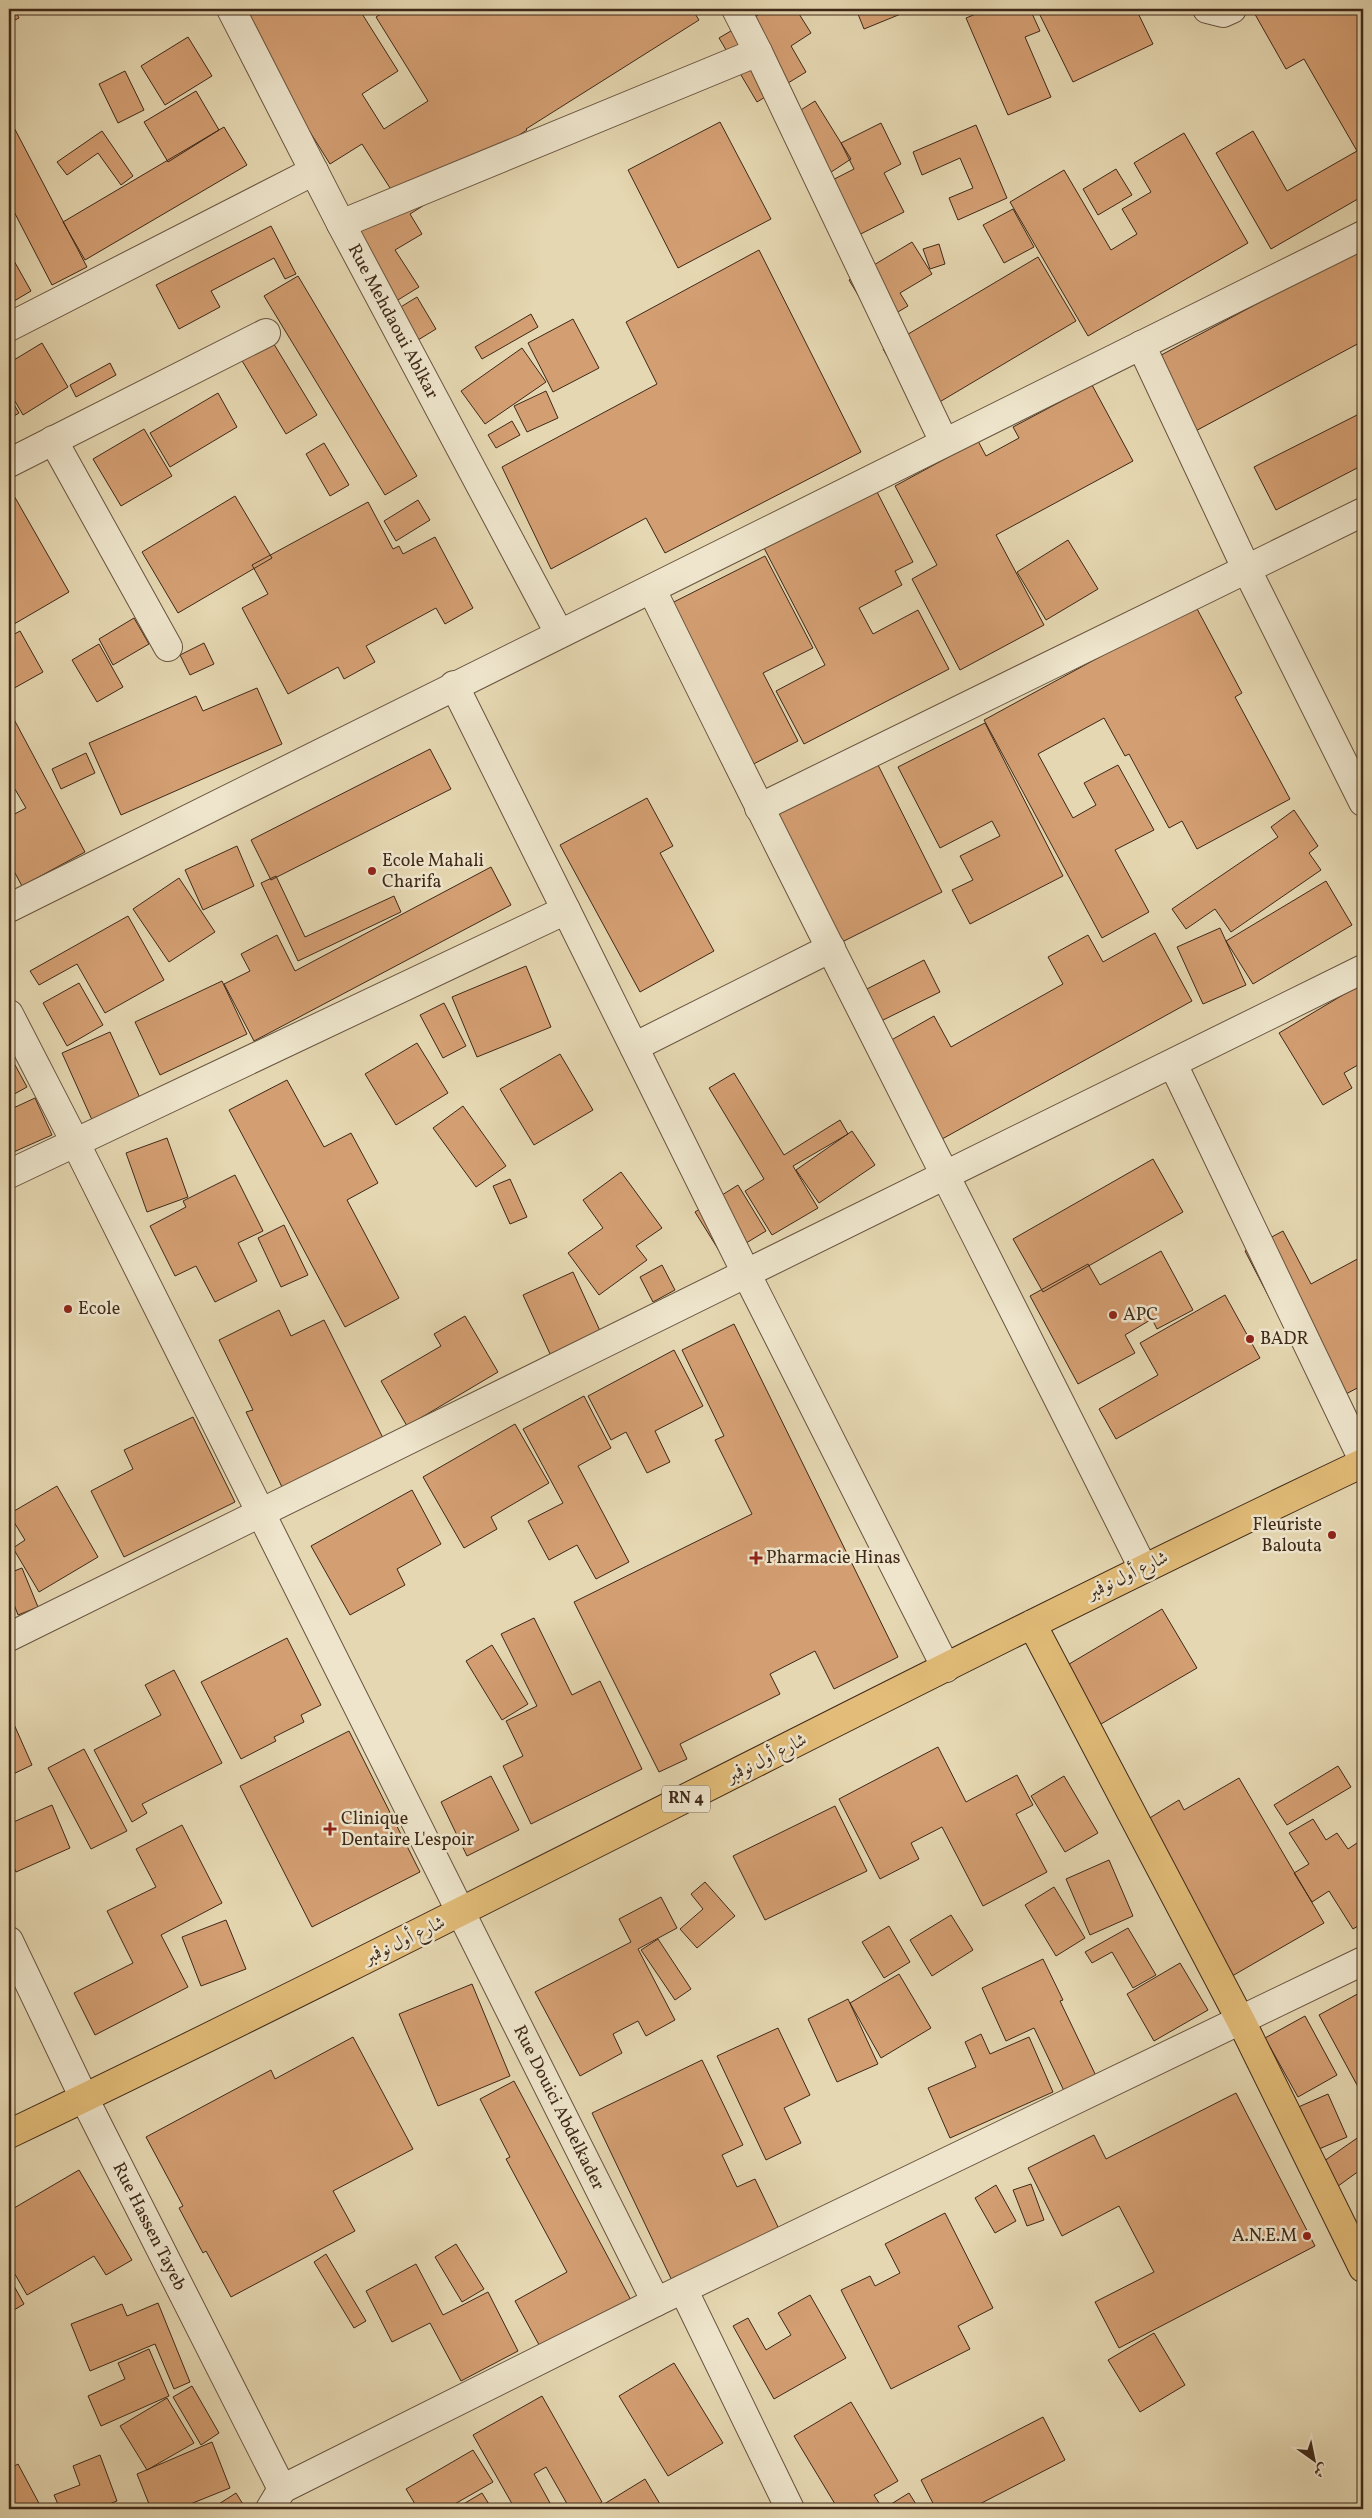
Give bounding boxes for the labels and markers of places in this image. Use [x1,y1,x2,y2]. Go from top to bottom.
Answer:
place label: Ecole Mahali Charifa [382,849,484,895]
marker: Ecole Mahali Charifa [366,865,378,877]
place label: Ecole [78,1297,120,1322]
marker: Ecole [62,1303,74,1315]
place label: APC [1123,1303,1158,1328]
marker: APC [1107,1309,1119,1321]
place label: BADR [1260,1327,1309,1352]
marker: BADR [1244,1333,1256,1345]
place label: Fleuriste Balouta [1253,1513,1322,1559]
marker: Fleuriste Balouta [1326,1529,1338,1541]
place label: Pharmacie Hinas [766,1546,901,1571]
marker: Pharmacie Hinas [750,1552,762,1564]
place label: Clinique Dentaire L'espoir [341,1807,474,1853]
marker: Clinique Dentaire L'espoir [323,1822,337,1836]
place label: A.N.E.M [1232,2224,1297,2249]
marker: A.N.E.M [1301,2230,1313,2242]

